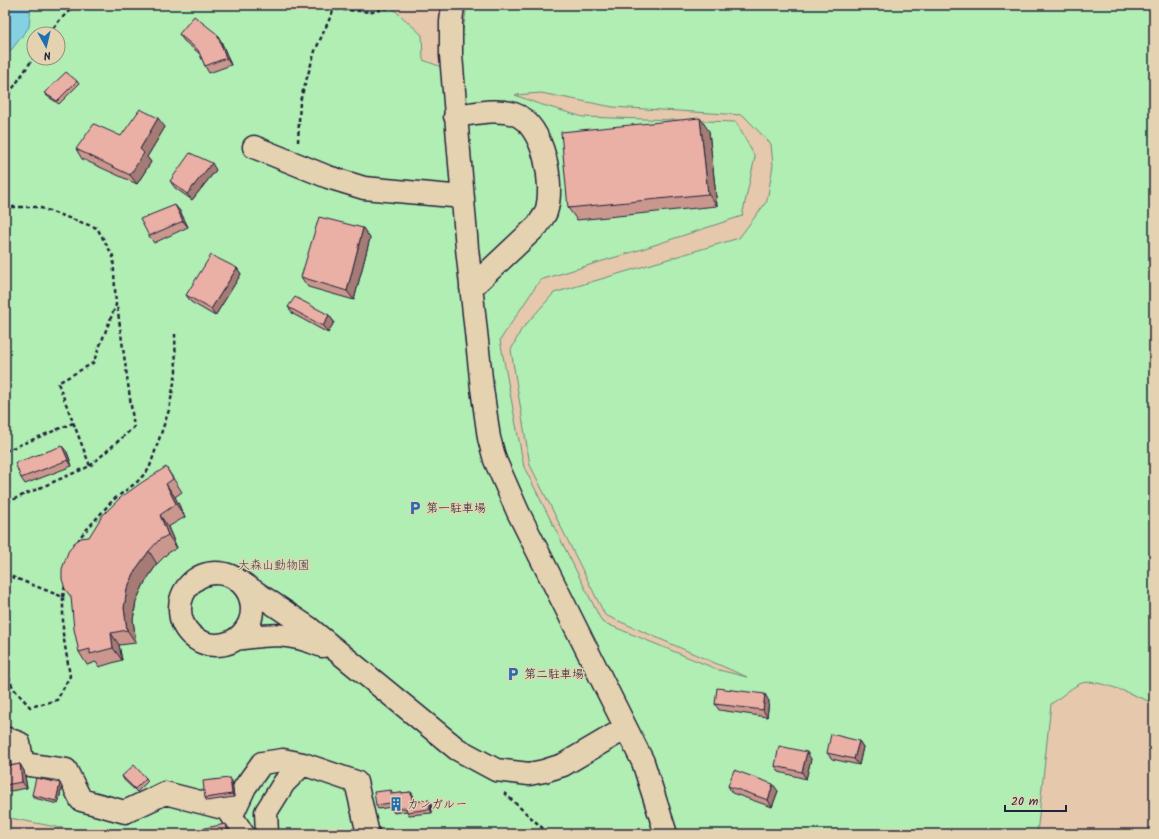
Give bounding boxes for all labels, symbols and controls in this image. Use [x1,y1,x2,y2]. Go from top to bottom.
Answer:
north arrow [26,26,66,66]
text: N [43,46,52,64]
place label: 第一駐車場 [426,499,486,518]
parking icon: 第一駐車場 [407,500,423,516]
park label: 大森山動物園 [238,556,310,575]
place label: 第二駐車場 [524,665,584,684]
parking icon: 第二駐車場 [505,666,521,682]
scale bar [1005,787,1066,813]
text: 20 m [1011,792,1039,811]
place label: カンガルー [407,795,467,814]
building icon: カンガルー [388,796,404,812]

